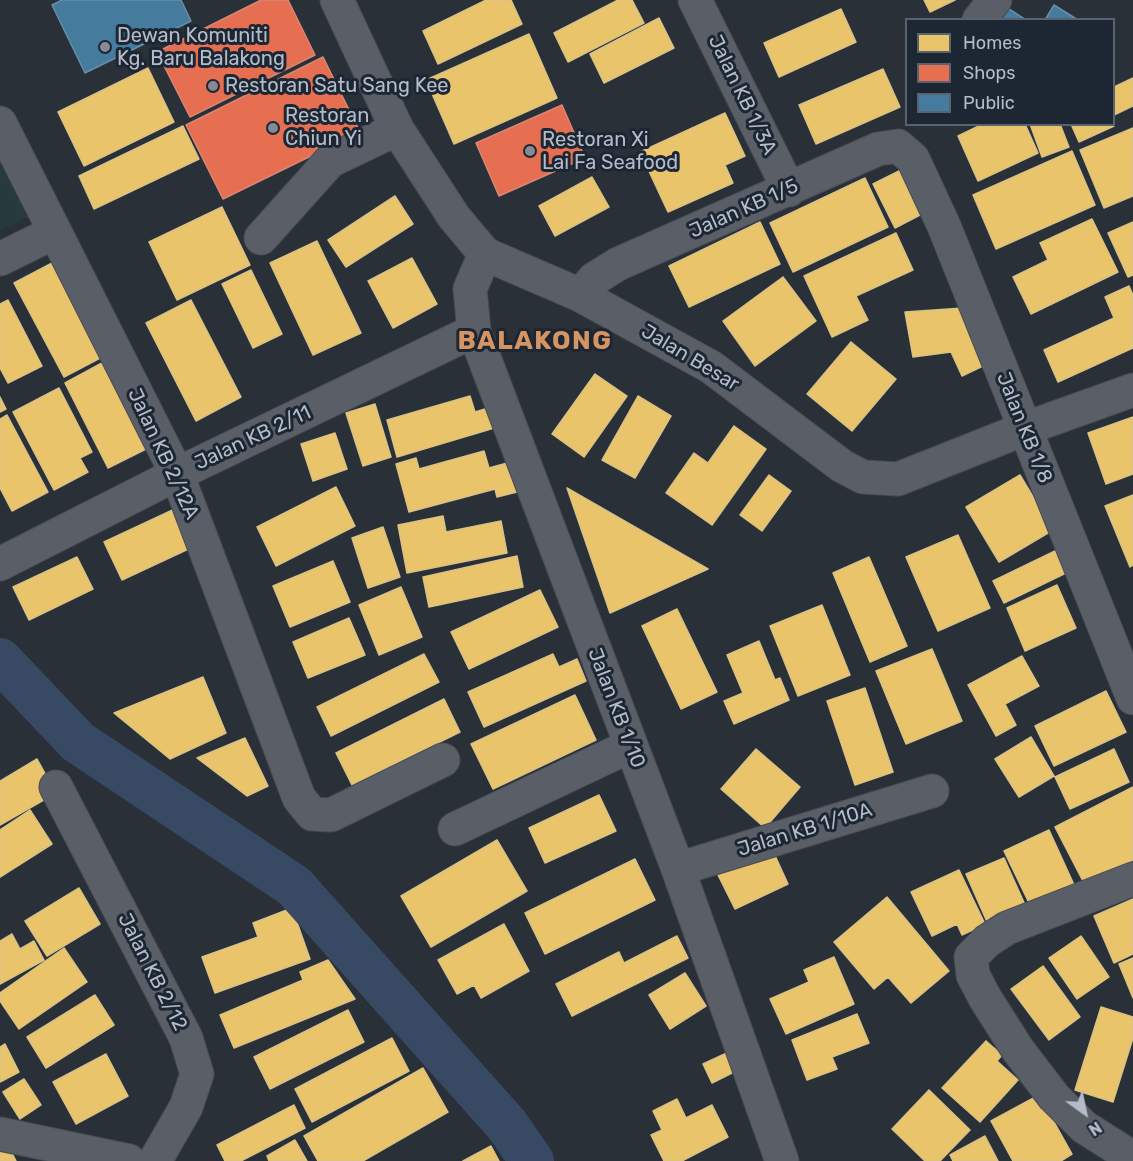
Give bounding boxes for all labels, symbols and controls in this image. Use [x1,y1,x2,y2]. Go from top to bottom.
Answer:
legend [905,18,1115,126]
place label: Dewan Komuniti Kg. Baru Balakong [117,24,285,71]
street label: Jalan KB 1/3A [703,31,781,159]
text: Homes [963,32,1021,54]
marker: Dewan Komuniti Kg. Baru Balakong [98,40,112,54]
text: Shops [963,62,1015,84]
place label: Restoran Satu Sang Kee [225,74,449,98]
marker: Restoran Satu Sang Kee [206,79,220,93]
text: Public [963,92,1015,114]
place label: Restoran Chiun Yi [285,104,369,151]
marker: Restoran Chiun Yi [266,121,280,135]
place label: Restoran Xi Lai Fa Seafood [542,128,678,175]
marker: Restoran Xi Lai Fa Seafood [523,144,537,158]
street label: Jalan KB 1/5 [686,174,802,244]
street label: Jalan Besar [637,319,743,397]
district label: BALAKONG [457,325,613,357]
street label: Jalan KB 1/8 [991,369,1057,487]
street label: Jalan KB 2/12A [122,385,204,523]
street label: Jalan KB 2/11 [191,401,315,475]
street label: Jalan KB 1/10 [582,645,650,771]
street label: Jalan KB 1/10A [735,798,875,862]
street label: Jalan KB 2/12 [112,909,192,1035]
north arrow [1055,1083,1115,1143]
text: N [1085,1117,1105,1140]

